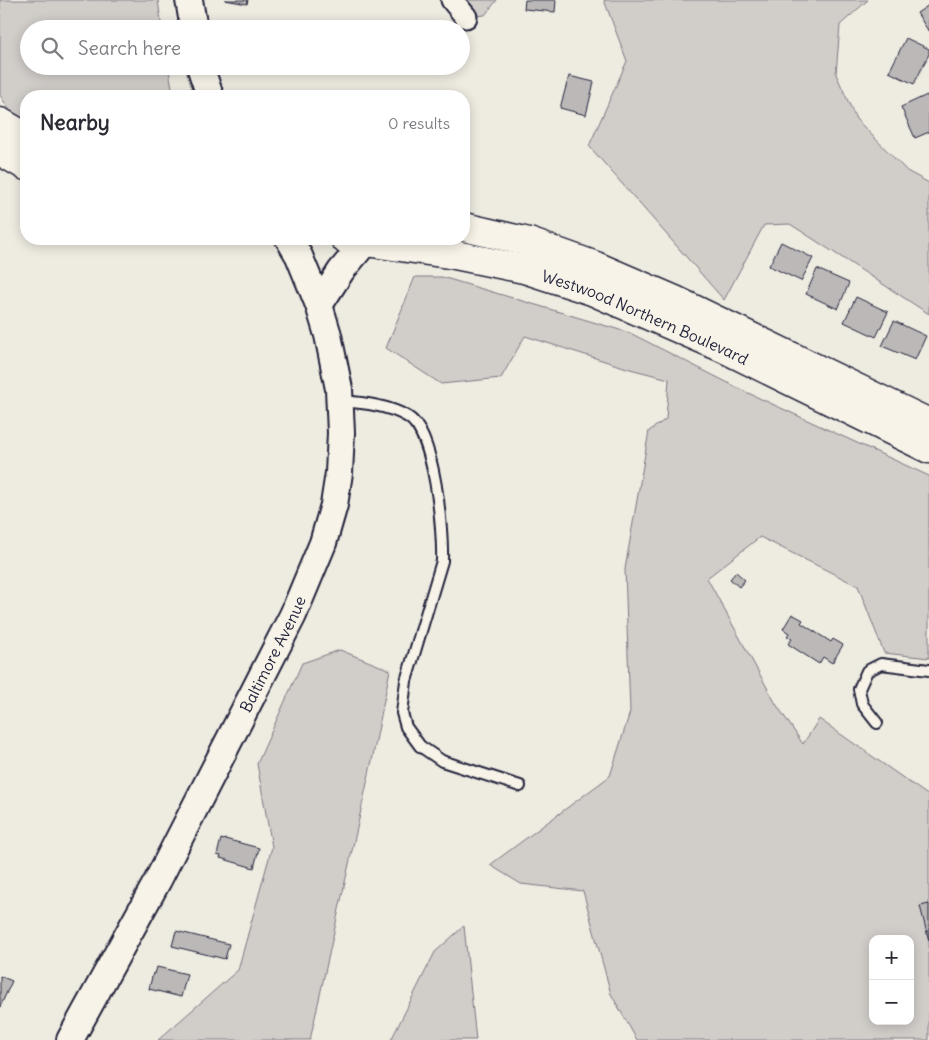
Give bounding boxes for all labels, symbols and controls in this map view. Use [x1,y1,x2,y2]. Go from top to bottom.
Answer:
search box [20,20,470,75]
icon: search [38,34,66,62]
text: Search here [78,36,181,60]
text: Nearby [40,109,110,136]
text: 0 results [388,113,450,133]
street label: Westwood Northern Boulevard [539,265,752,369]
street label: Baltimore Avenue [235,593,310,716]
map controls [869,935,914,1025]
button: + [869,935,914,980]
button: − [869,980,914,1025]

